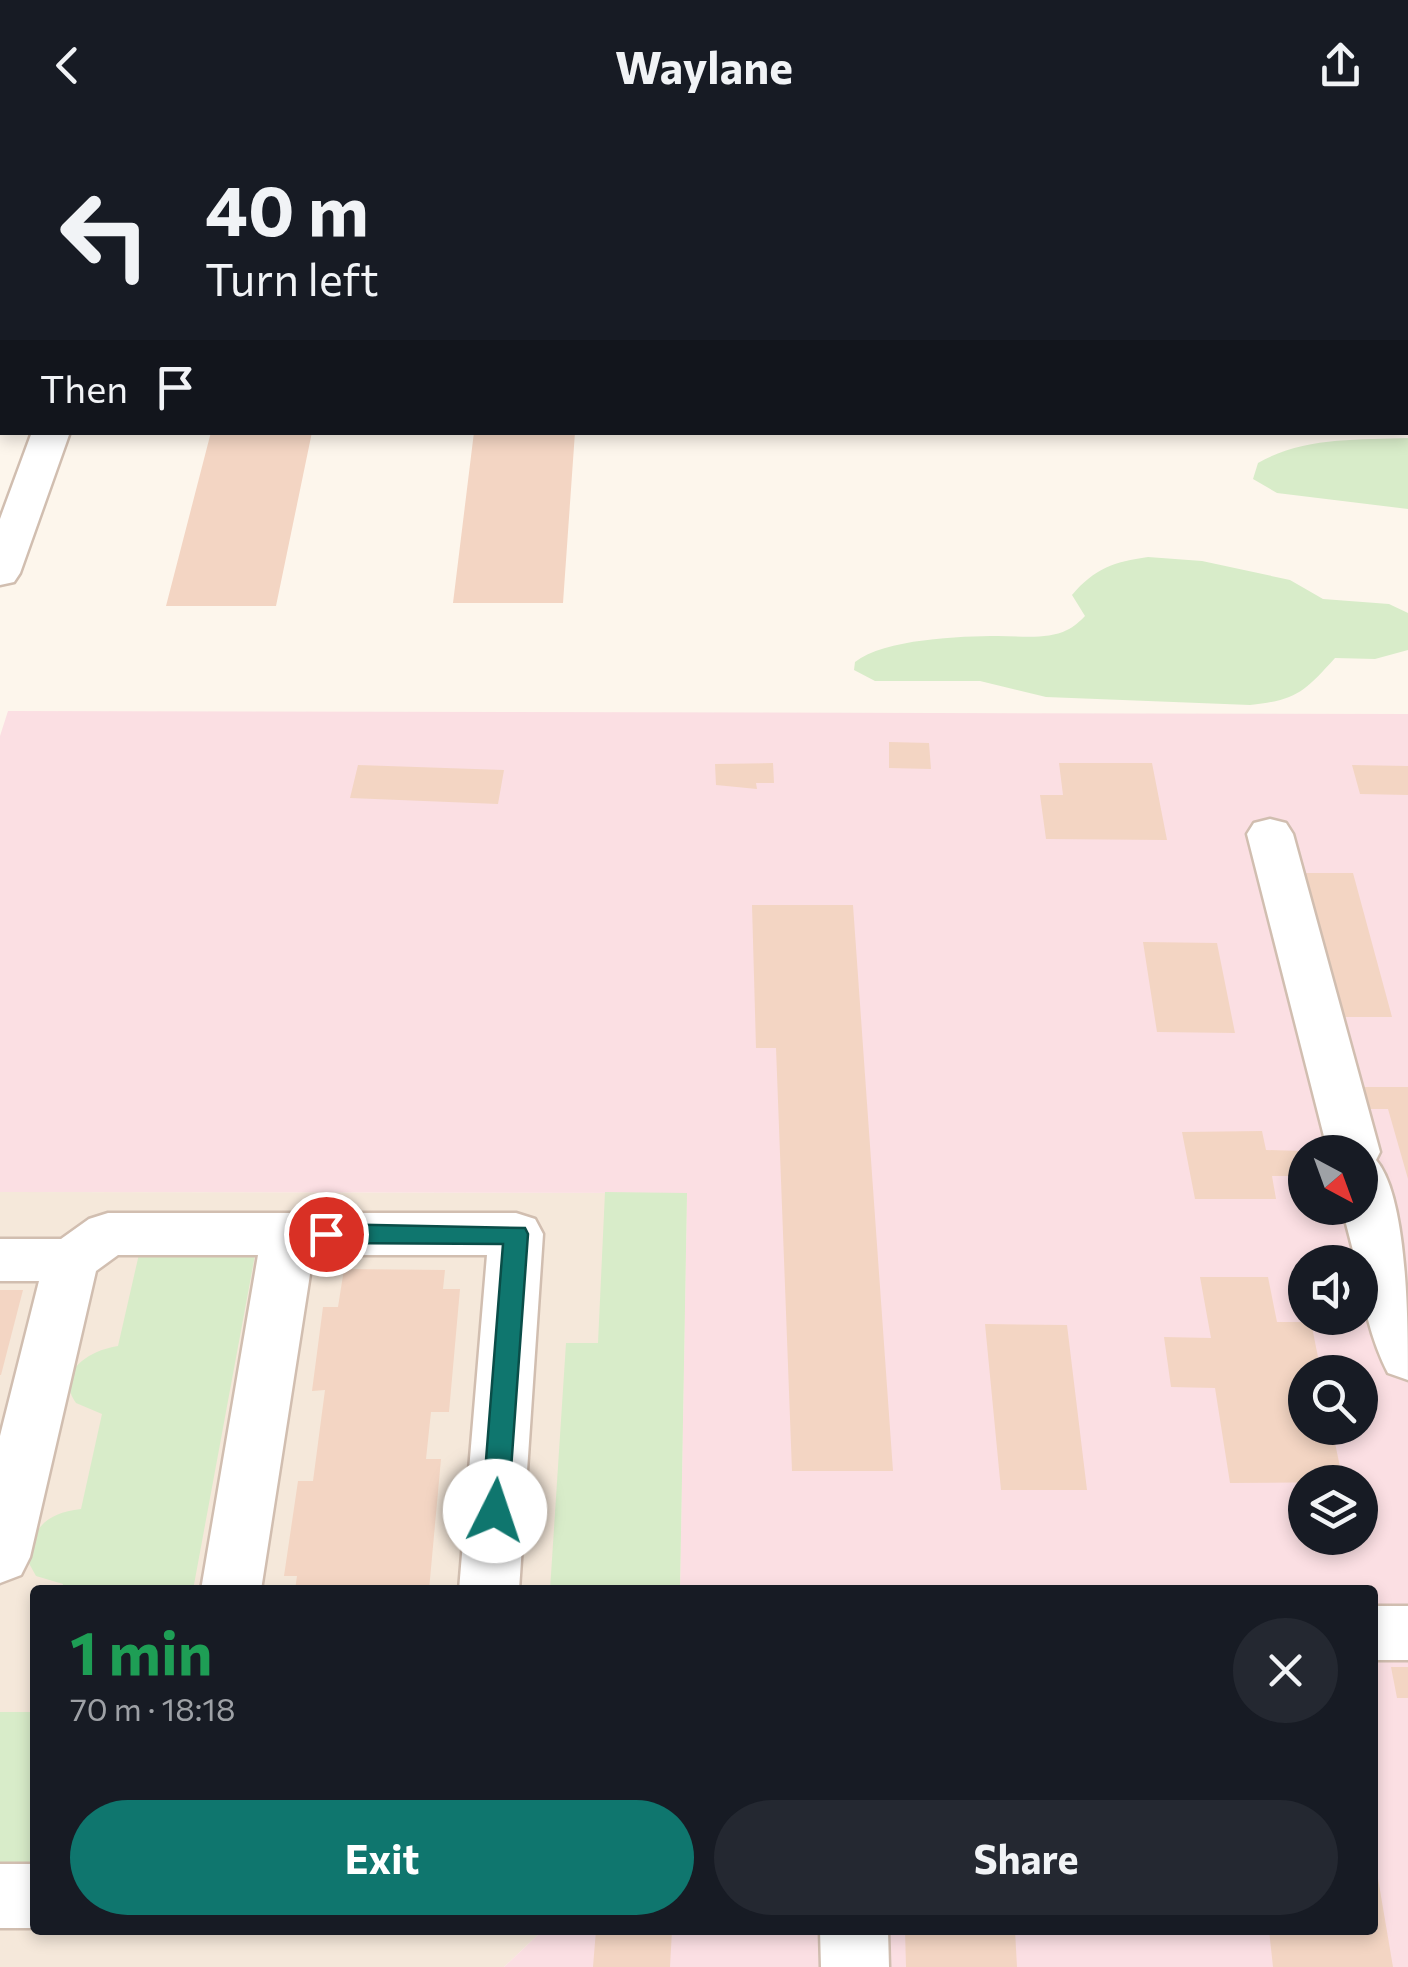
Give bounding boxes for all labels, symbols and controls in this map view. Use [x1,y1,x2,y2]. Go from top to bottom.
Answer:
icon: back [40,38,95,93]
text: Waylane [615,38,793,93]
icon: share [1313,38,1368,93]
text: 40 m [205,165,369,250]
icon: left [40,170,170,300]
text: Turn left [205,250,379,305]
icon: arrive [148,360,203,415]
text: Then [40,364,128,411]
north arrow [1288,1135,1378,1225]
map controls [1288,1135,1378,1555]
pin [284,1192,369,1277]
icon: arrive [299,1207,354,1262]
button: sound [1288,1245,1378,1335]
button: search [1288,1355,1378,1445]
position arrow [443,1459,547,1563]
button: layers [1288,1465,1378,1555]
text: 1 min [70,1614,212,1687]
button: close [1233,1618,1338,1723]
text: 70 m · 18:18 [70,1688,235,1728]
button: Exit [70,1800,694,1915]
button: Share [714,1800,1338,1915]

